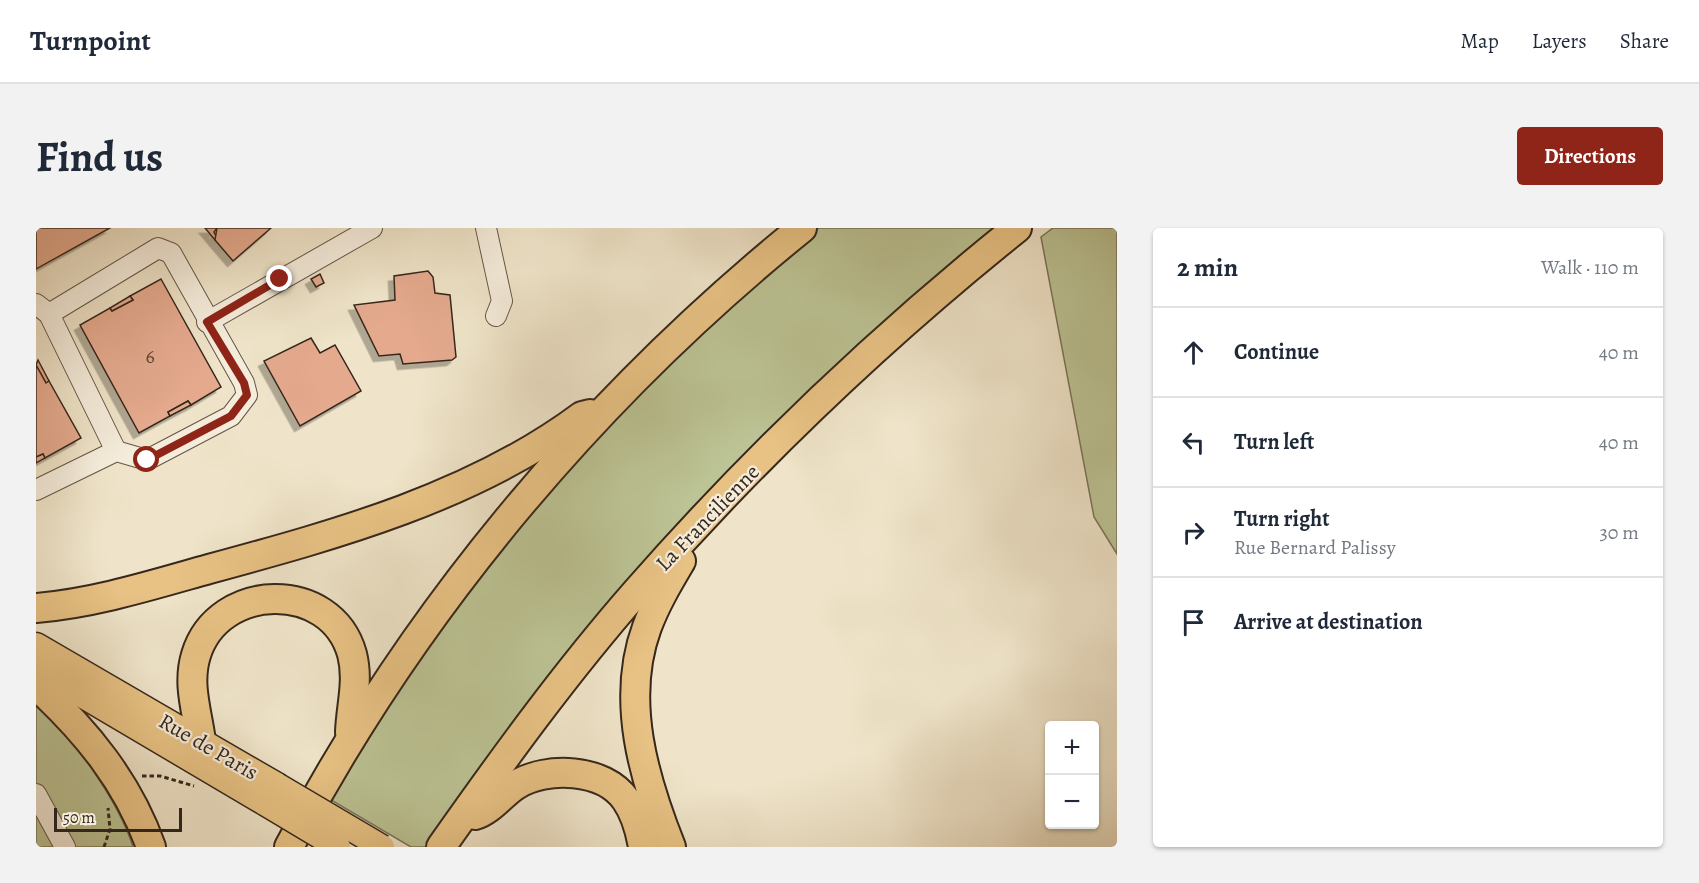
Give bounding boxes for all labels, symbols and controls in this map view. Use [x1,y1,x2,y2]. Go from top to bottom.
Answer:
text: Turnpoint [30,22,151,60]
text: Map [1460,27,1499,55]
text: Layers [1532,27,1587,55]
text: Share [1620,27,1669,55]
button: Directions [1517,127,1663,185]
text: Find us [36,128,163,185]
text: 2 min [1177,250,1238,285]
text: Walk · 110 m [1541,254,1639,281]
route end [266,265,292,291]
icon: ahead [1177,336,1210,369]
text: Continue [1234,337,1319,367]
text: 40 m [1599,339,1639,366]
house number: 6 [145,343,155,370]
icon: left [1177,426,1210,459]
text: Turn left [1234,427,1314,457]
text: 40 m [1599,429,1639,456]
route start [133,446,159,472]
street label: La Francilienne [649,458,766,578]
text: Turn right [1234,504,1330,534]
icon: right [1177,516,1210,549]
text: 30 m [1599,519,1639,546]
text: Rue Bernard Palissy [1234,534,1396,561]
icon: arrive [1177,606,1210,639]
text: Arrive at destination [1234,607,1423,637]
street label: Rue de Paris [153,706,264,787]
map controls [1045,721,1099,829]
button: + [1045,721,1099,775]
button: − [1045,775,1099,829]
scale bar [54,805,182,832]
text: 50 m [63,807,95,829]

